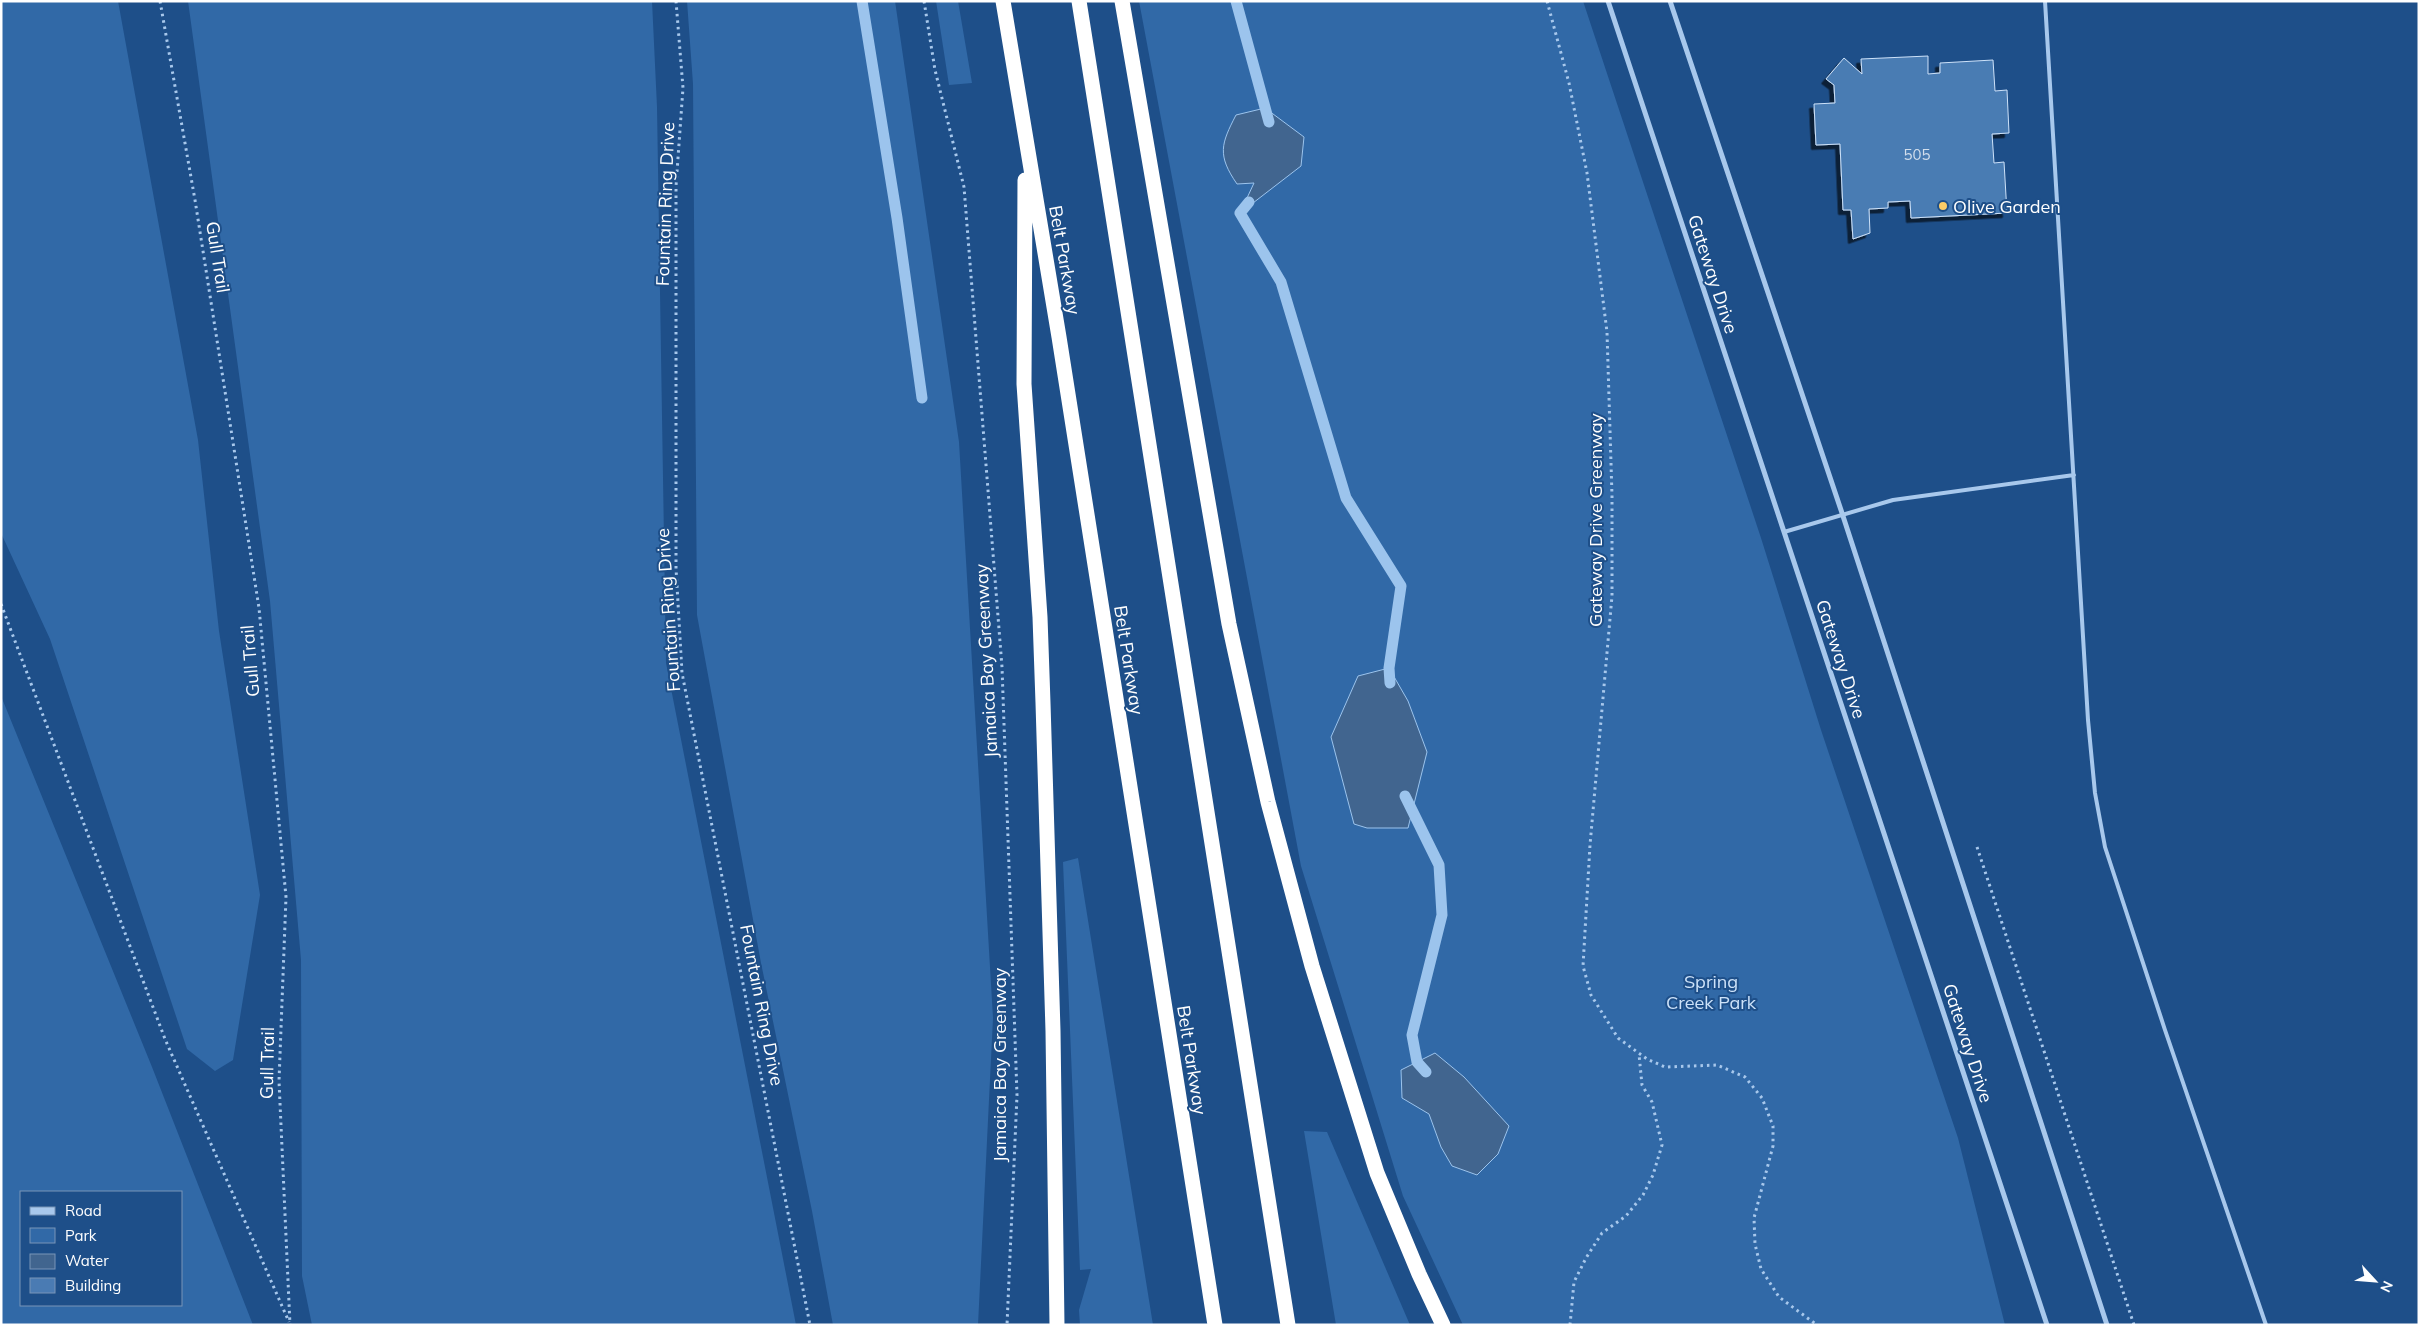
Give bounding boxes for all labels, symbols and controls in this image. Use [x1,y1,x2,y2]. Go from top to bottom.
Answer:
street label: Fountain Ring Drive [651,122,679,286]
house number: 505 [1903,145,1931,164]
place label: Olive Garden [1953,195,2061,218]
marker: Olive Garden [1937,200,1949,212]
street label: Belt Parkway [1044,204,1086,317]
street label: Gateway Drive [1683,212,1743,336]
street label: Gull Trail [201,220,235,294]
street label: Gateway Drive Greenway [1584,413,1607,627]
street label: Fountain Ring Drive [651,527,685,693]
street label: Jamaica Bay Greenway [969,563,1003,759]
street label: Gateway Drive [1811,597,1871,721]
street label: Belt Parkway [1109,604,1149,717]
street label: Gull Trail [235,624,265,698]
street label: Fountain Ring Drive [735,922,789,1088]
street label: Jamaica Bay Greenway [988,967,1011,1162]
park label: Spring Creek Park [1666,970,1757,1014]
street label: Gateway Drive [1938,981,1998,1105]
street label: Belt Parkway [1172,1004,1212,1117]
street label: Gull Trail [255,1027,279,1099]
legend [20,1191,182,1306]
text: Road [65,1201,102,1220]
text: Park [65,1226,97,1245]
text: Water [65,1251,109,1270]
north arrow [2350,1256,2400,1306]
text: Building [65,1276,121,1295]
text: N [2376,1278,2397,1295]

